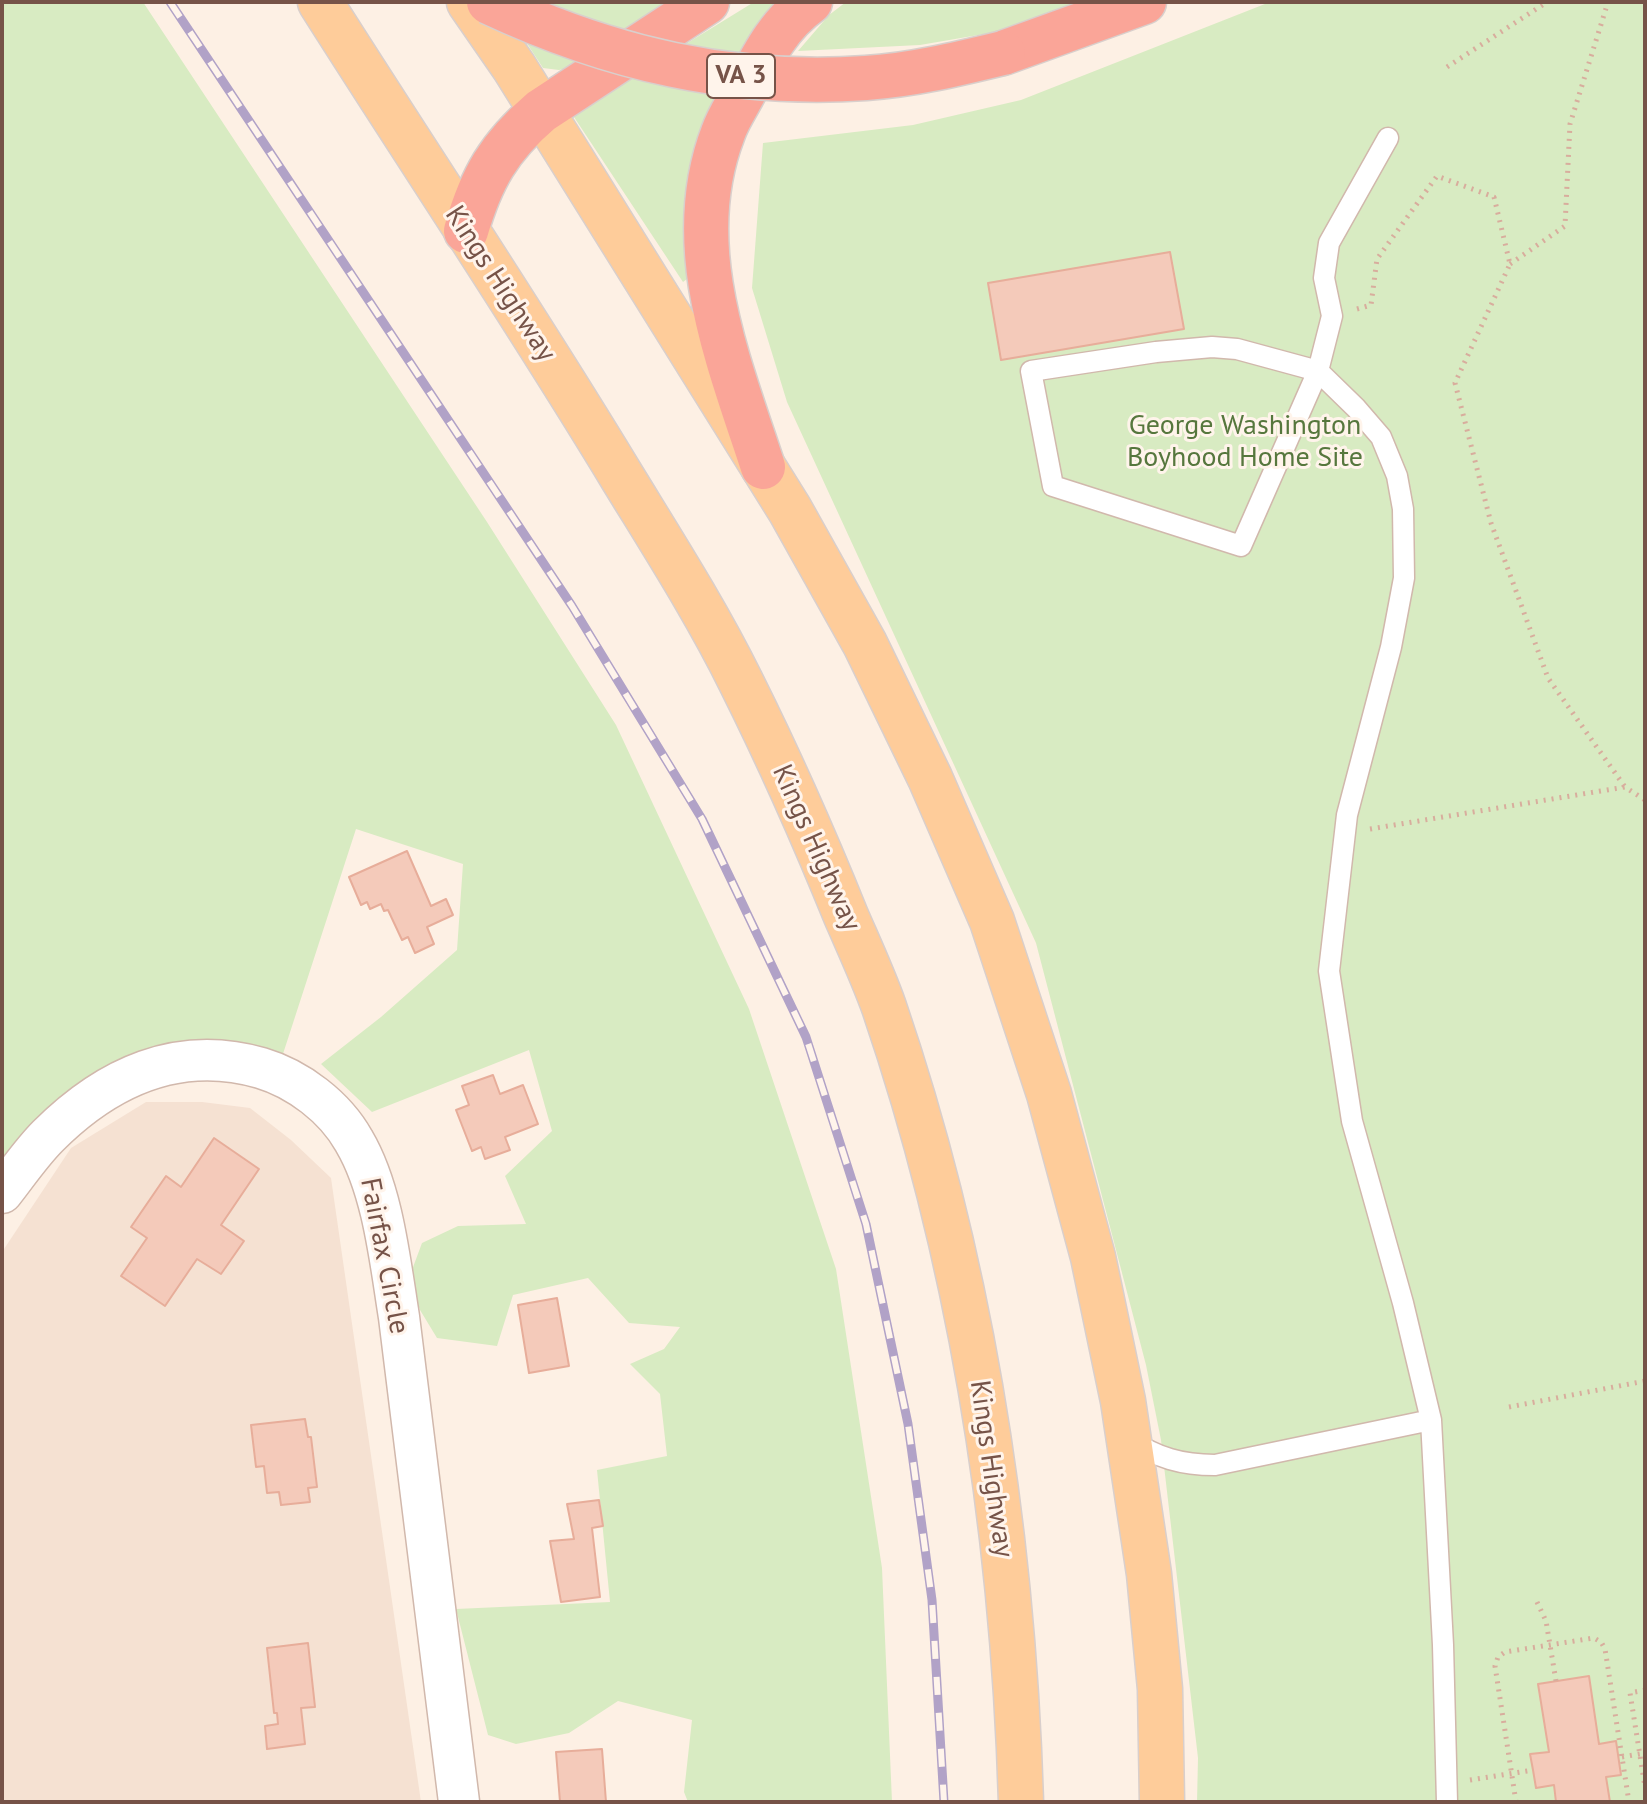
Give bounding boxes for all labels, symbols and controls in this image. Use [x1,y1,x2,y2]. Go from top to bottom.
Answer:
road number: VA 3 [707,54,775,98]
street label: Kings Highway [437,200,563,368]
park label: George Washington Boyhood Home Site [1127,409,1363,475]
street label: Kings Highway [764,760,868,936]
street label: Fairfax Circle [352,1175,416,1337]
street label: Kings Highway [962,1378,1020,1560]

